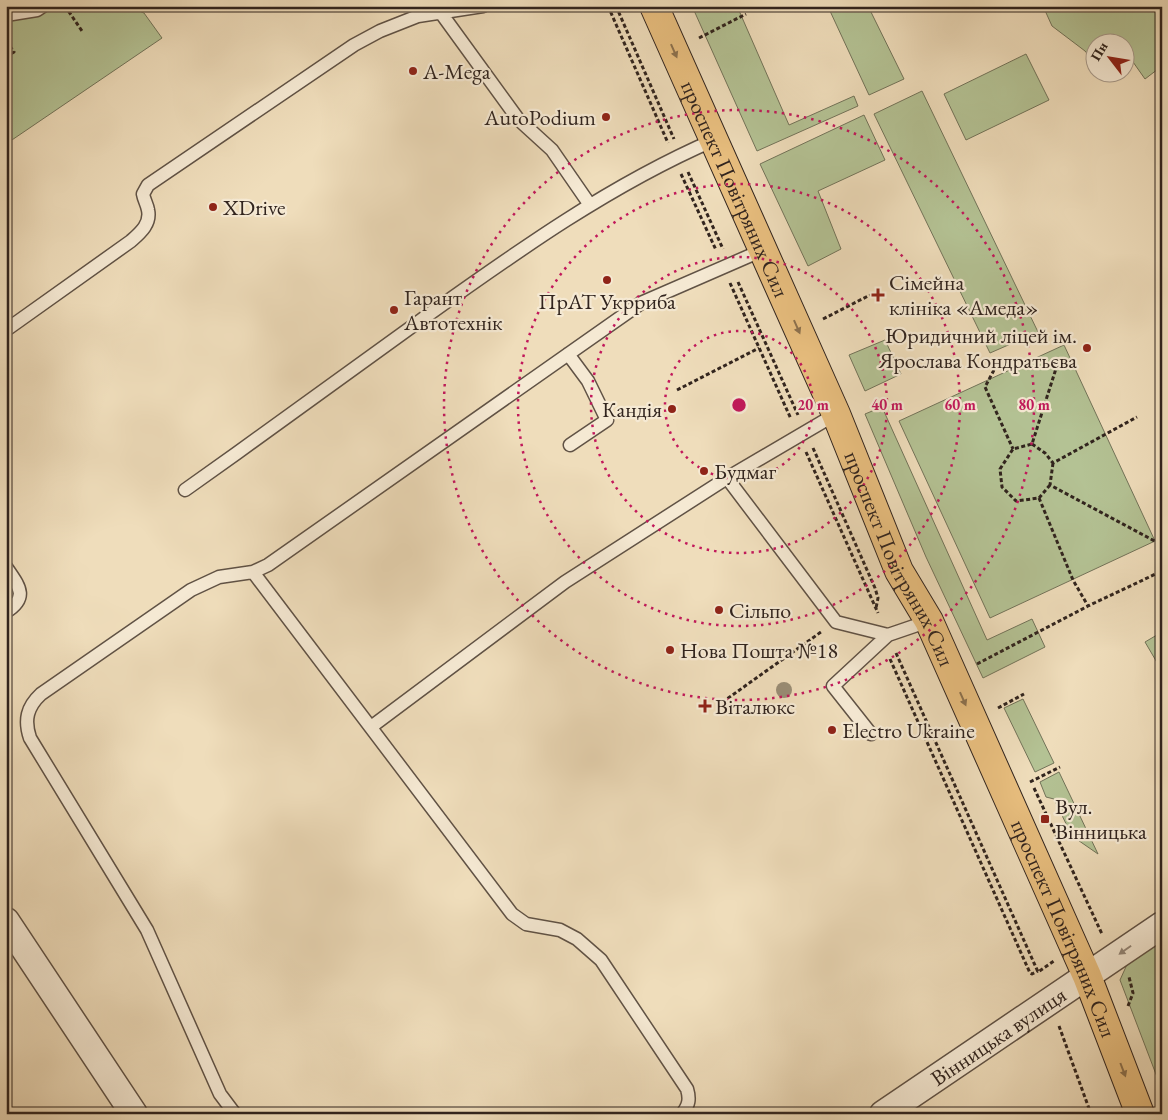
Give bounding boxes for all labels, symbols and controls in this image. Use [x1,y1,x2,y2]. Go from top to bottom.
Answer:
north arrow [1086,32,1136,82]
text: Пн [1086,38,1112,64]
one-way arrow [670,44,678,58]
place label: A-Mega [422,57,491,86]
marker: A-Mega [407,65,419,77]
street label: проспект Повітряних Сил [675,76,797,302]
place label: AutoPodium [483,103,596,132]
marker: AutoPodium [600,111,612,123]
place label: XDrive [222,193,286,222]
marker: XDrive [207,201,219,213]
place label: Сімейна клініка «Амеда» [889,268,1038,322]
marker: ПрАТ Укрриба [601,274,613,286]
place label: Гарант Автотехнік [403,283,503,337]
place label: ПрАТ Укрриба [538,287,676,316]
marker: Сімейна клініка «Амеда» [871,288,885,302]
marker: Гарант Автотехнік [388,304,400,316]
one-way arrow [794,320,802,334]
place label: Юридичний ліцей ім. Ярослава Кондратьєва [878,321,1077,375]
marker: Юридичний ліцей ім. Ярослава Кондратьєва [1081,342,1093,354]
place label: Кандія [602,395,662,424]
text: 20 m [797,395,829,414]
text: 40 m [871,395,903,414]
text: 60 m [944,395,976,414]
text: 80 m [1018,395,1050,414]
centre of rings [730,396,748,414]
marker: Кандія [666,403,678,415]
street label: проспект Повітряних Сил [838,447,962,671]
place label: Будмаг [714,457,777,486]
marker: Будмаг [698,465,710,477]
place label: Сільпо [729,596,791,625]
marker: Сільпо [713,604,725,616]
place label: Нова Пошта №18 [680,636,838,665]
marker: Нова Пошта №18 [664,644,676,656]
place label: Віталюкс [715,692,795,721]
one-way arrow [959,692,967,706]
marker: Віталюкс [699,700,711,712]
place label: Electro Ukraine [842,716,975,745]
marker: Electro Ukraine [826,724,838,736]
place label: Вул. Вінницька [1055,792,1147,846]
marker: Вул. Вінницька [1039,813,1051,825]
street label: проспект Повітряних Сил [1005,815,1124,1042]
one-way arrow [1118,945,1131,955]
street label: Вінницька вулиця [925,980,1072,1092]
one-way arrow [1120,1063,1127,1078]

